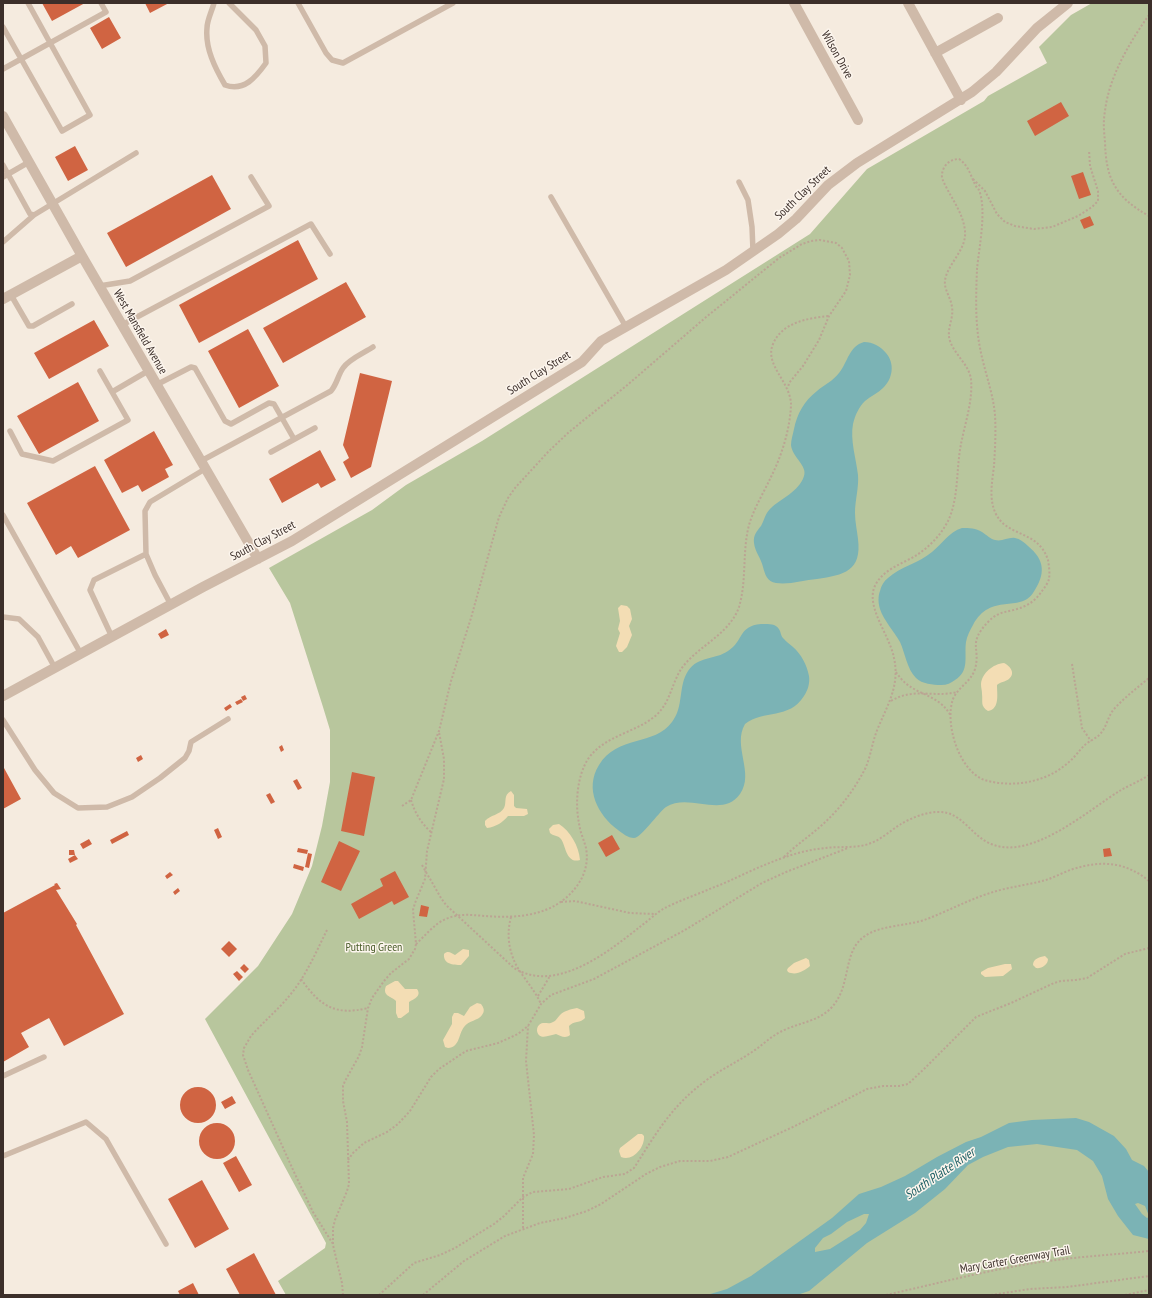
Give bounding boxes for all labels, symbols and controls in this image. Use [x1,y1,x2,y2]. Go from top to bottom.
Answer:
street label: Wilson Drive [818,29,856,81]
street label: South Clay Street [772,163,834,223]
street label: West Mansfield Avenue [110,287,170,377]
street label: South Clay Street [505,348,573,398]
street label: South Clay Street [228,518,298,564]
park label: Putting Green [346,941,402,955]
water label: South Platte River [902,1145,978,1203]
street label: Mary Carter Greenway Trail [959,1243,1071,1277]

